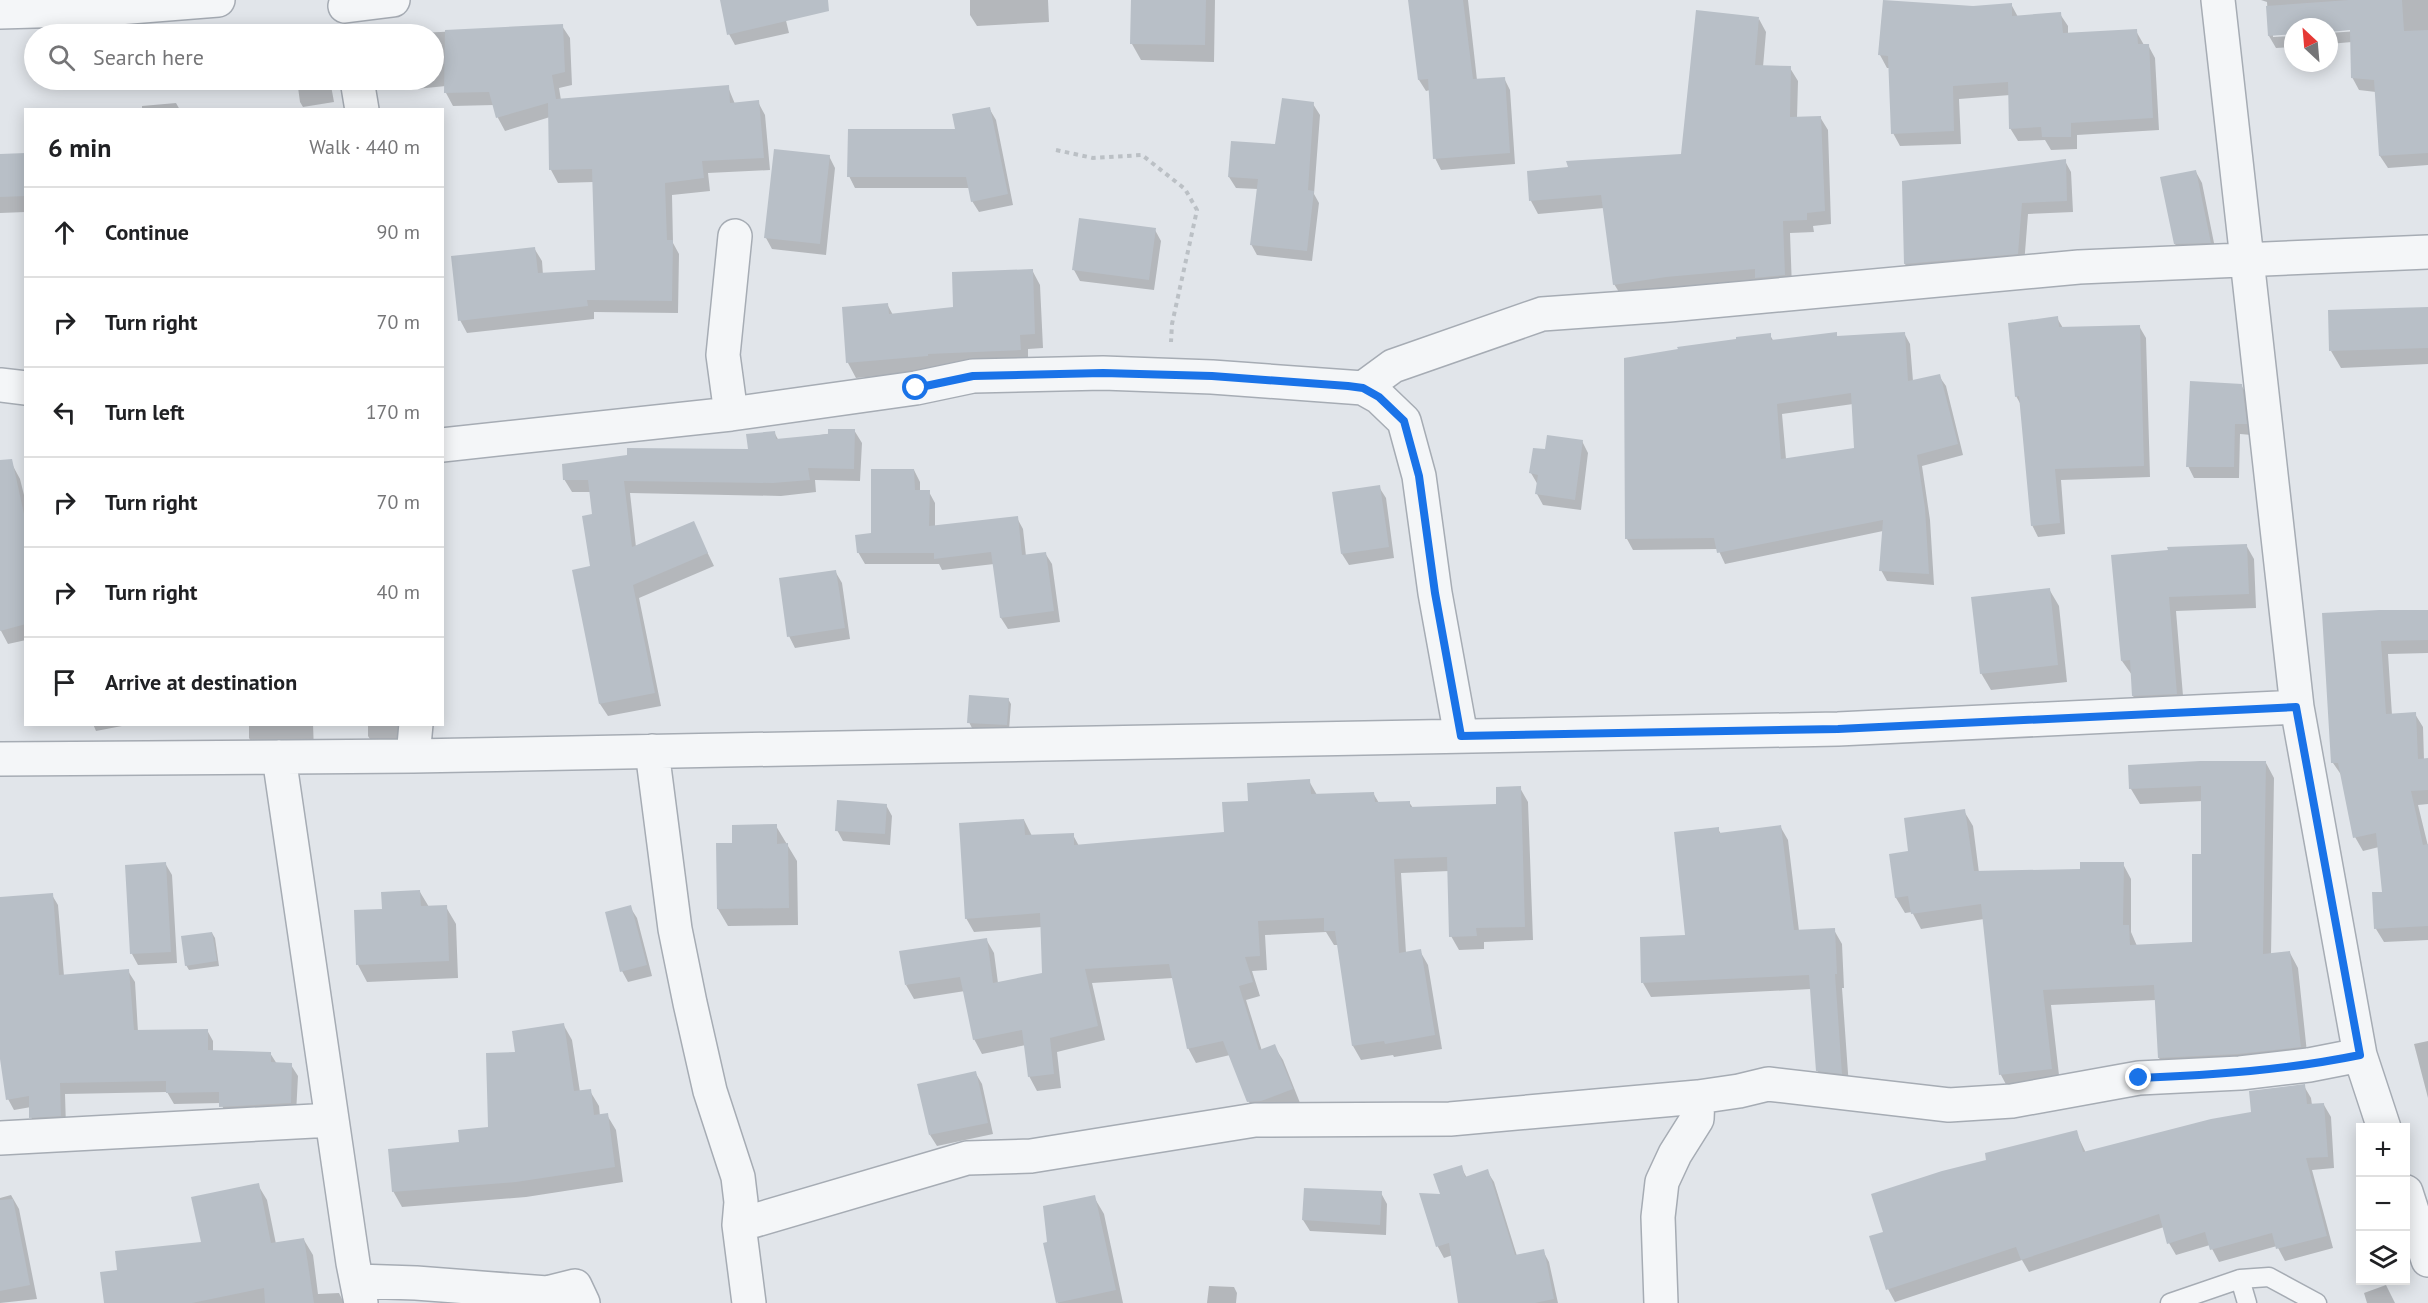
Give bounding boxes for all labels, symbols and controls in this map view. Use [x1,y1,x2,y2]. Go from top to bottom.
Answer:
north arrow [2284,18,2338,72]
search box [24,24,444,90]
icon: search [45,41,78,74]
text: Search here [93,43,204,71]
text: 6 min [48,131,111,164]
text: Walk · 440 m [309,134,420,160]
icon: ahead [48,216,81,249]
text: Continue [105,218,189,246]
text: 90 m [377,219,420,245]
icon: right [48,306,81,339]
text: Turn right [105,308,197,336]
text: 70 m [377,309,420,335]
route start [902,374,928,400]
icon: left [48,396,81,429]
text: Turn left [105,398,185,426]
text: 170 m [366,399,420,425]
icon: right [48,486,81,519]
text: Turn right [105,488,197,516]
text: 70 m [377,489,420,515]
icon: right [48,576,81,609]
text: Turn right [105,578,197,606]
text: 40 m [377,579,420,605]
icon: arrive [48,666,81,699]
text: Arrive at destination [105,668,297,696]
route end [2125,1064,2151,1090]
map controls [2356,1123,2410,1285]
button: + [2356,1123,2410,1177]
button: − [2356,1177,2410,1231]
button: layers [2356,1231,2410,1285]

